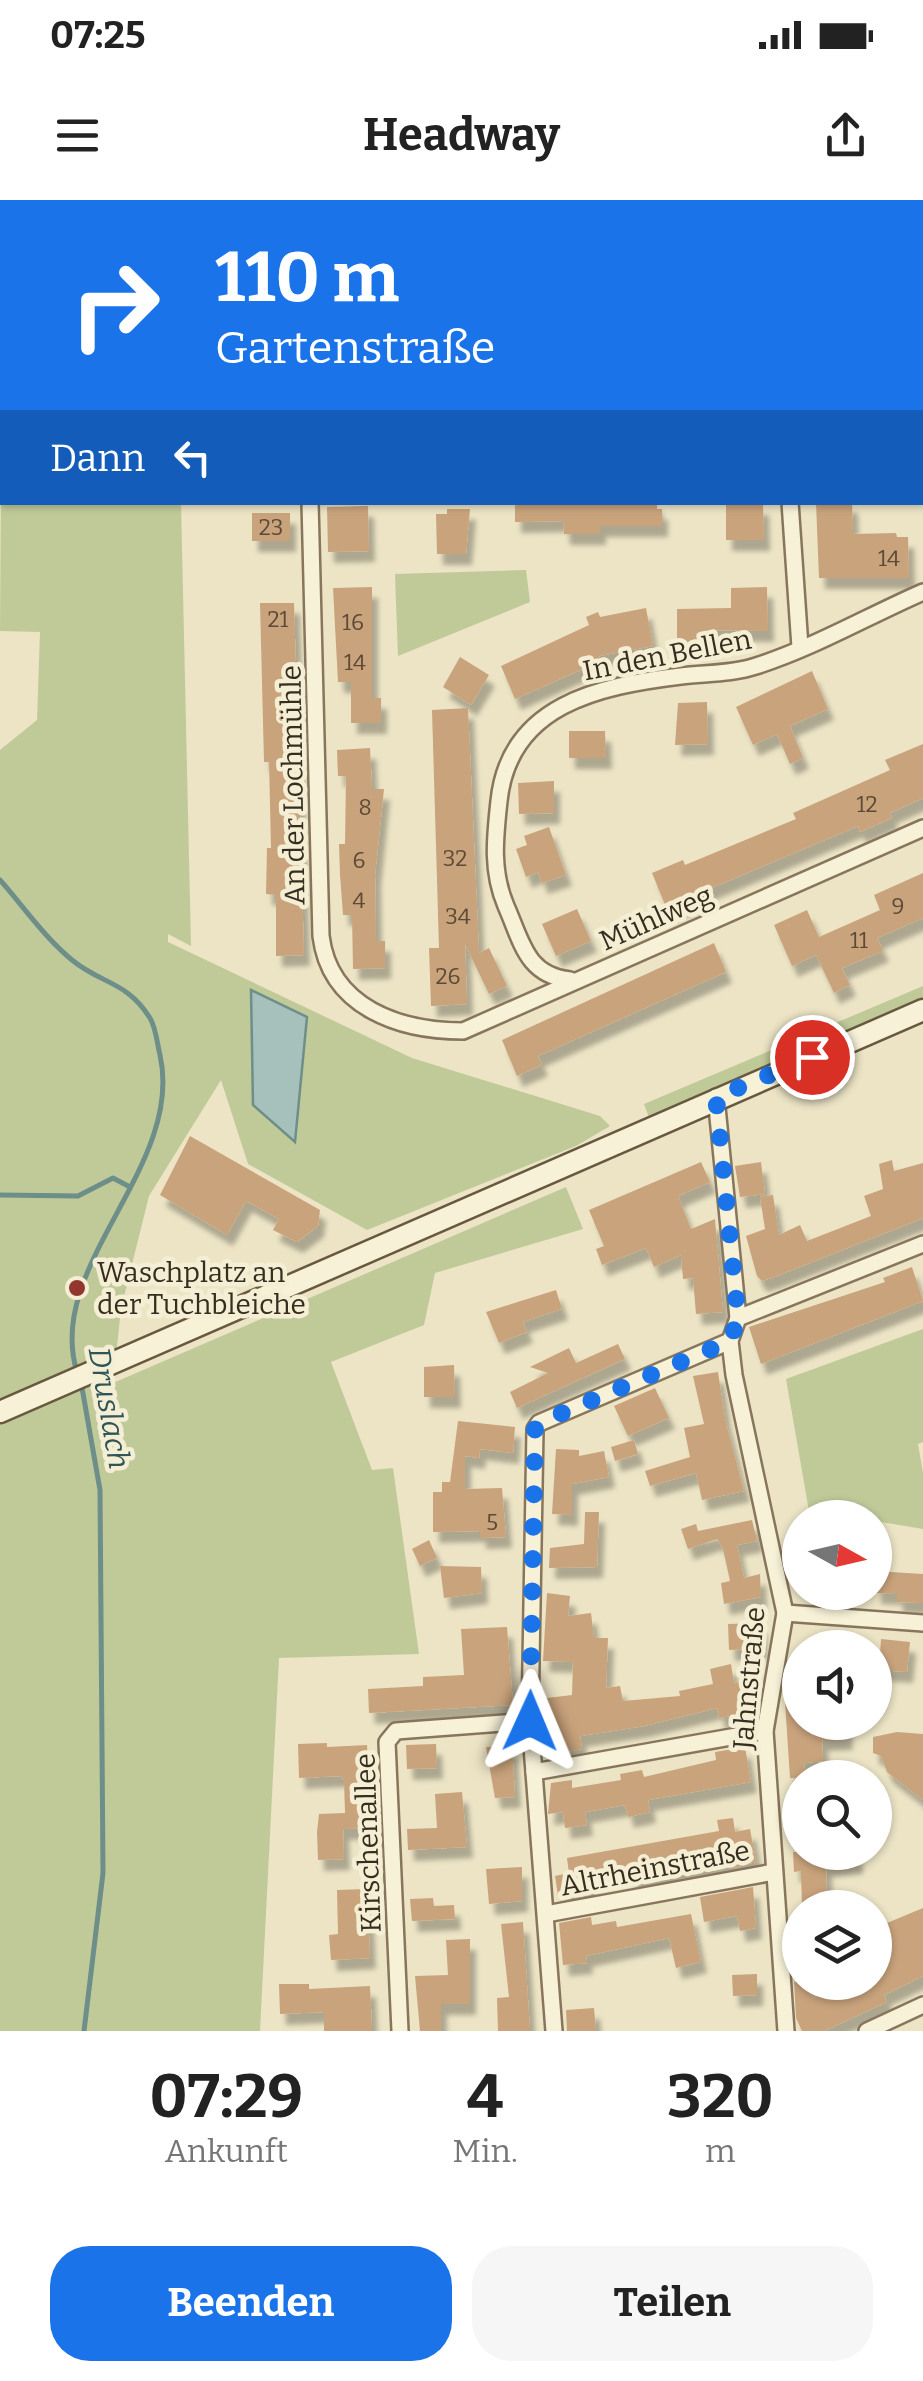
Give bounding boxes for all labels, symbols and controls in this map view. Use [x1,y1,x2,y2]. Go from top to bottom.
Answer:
text: 07:25 [50,12,146,58]
icon: menu [50,108,105,163]
text: Headway [363,108,560,162]
icon: share [818,108,873,163]
text: 110 m [215,236,399,320]
icon: right [50,240,180,370]
text: Gartenstraße [215,321,495,375]
icon: left [165,430,220,485]
text: Dann [50,435,145,481]
house number: 23 [259,514,283,541]
house number: 14 [878,545,900,572]
house number: 21 [268,606,289,633]
house number: 16 [342,609,364,636]
street label: In den Bellen [580,622,754,687]
house number: 14 [344,649,366,676]
street label: An der Lochmühle [274,665,312,905]
house number: 12 [857,791,877,818]
house number: 8 [358,794,372,821]
house number: 32 [443,845,467,872]
house number: 6 [353,847,365,874]
street label: Mühlweg [594,878,718,958]
house number: 4 [353,887,366,914]
house number: 9 [892,893,904,920]
house number: 34 [445,903,471,930]
house number: 11 [850,927,868,954]
house number: 26 [436,963,460,990]
pin [770,1015,855,1100]
icon: arrive [785,1030,840,1085]
place label: Waschplatz an der Tuchbleiche [97,1256,306,1321]
marker: Waschplatz an der Tuchbleiche [66,1277,88,1299]
water label: Druslach [81,1344,137,1472]
north arrow [782,1500,892,1610]
map controls [782,1500,892,2000]
house number: 5 [486,1509,498,1536]
street label: Jahnstraße [726,1605,772,1752]
button: sound [782,1630,892,1740]
position arrow [478,1669,582,1773]
street label: Kirschenallee [348,1753,388,1933]
button: search [782,1760,892,1870]
street label: Altrheinstraße [558,1833,752,1903]
button: layers [782,1890,892,2000]
text: 07:29 [149,2061,303,2133]
text: 4 [467,2061,503,2133]
text: 320 [667,2061,774,2133]
text: Ankunft [165,2132,288,2170]
text: Min. [452,2132,518,2170]
text: m [705,2132,736,2170]
button: Beenden [50,2246,452,2361]
button: Teilen [472,2246,873,2361]

